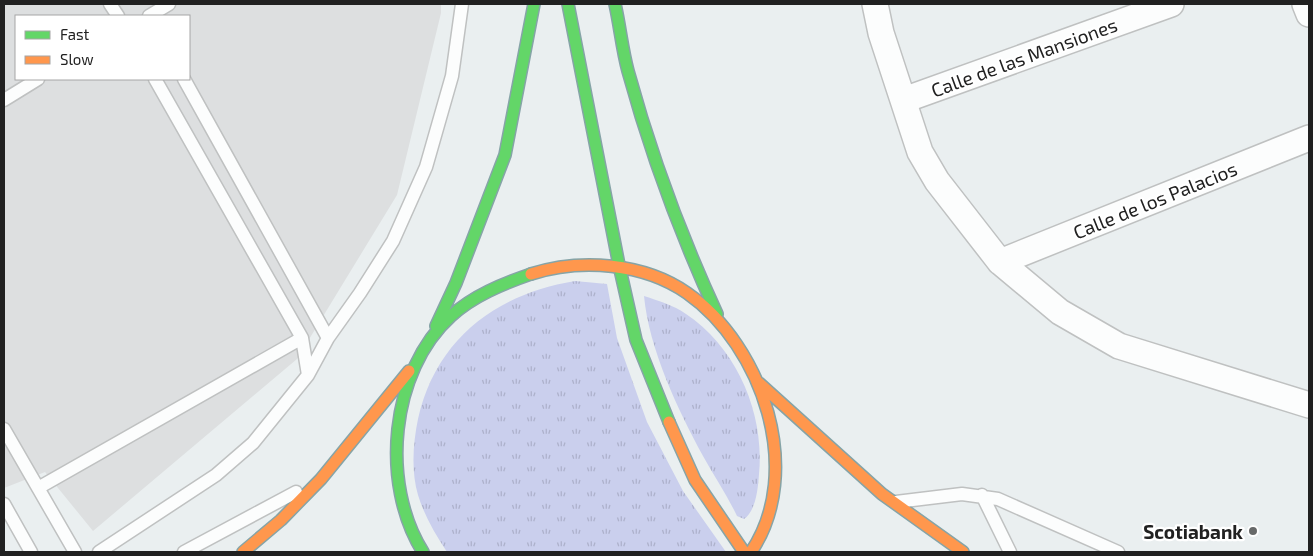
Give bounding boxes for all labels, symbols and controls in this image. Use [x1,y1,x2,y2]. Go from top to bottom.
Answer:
street label: Calle de las Mansiones [928,13,1120,101]
legend [15,15,190,80]
text: Fast [60,25,90,43]
text: Slow [60,50,94,68]
street label: Calle de los Palacios [1070,157,1240,243]
place label: Scotiabank [1143,520,1243,543]
marker: Scotiabank [1247,525,1259,537]

